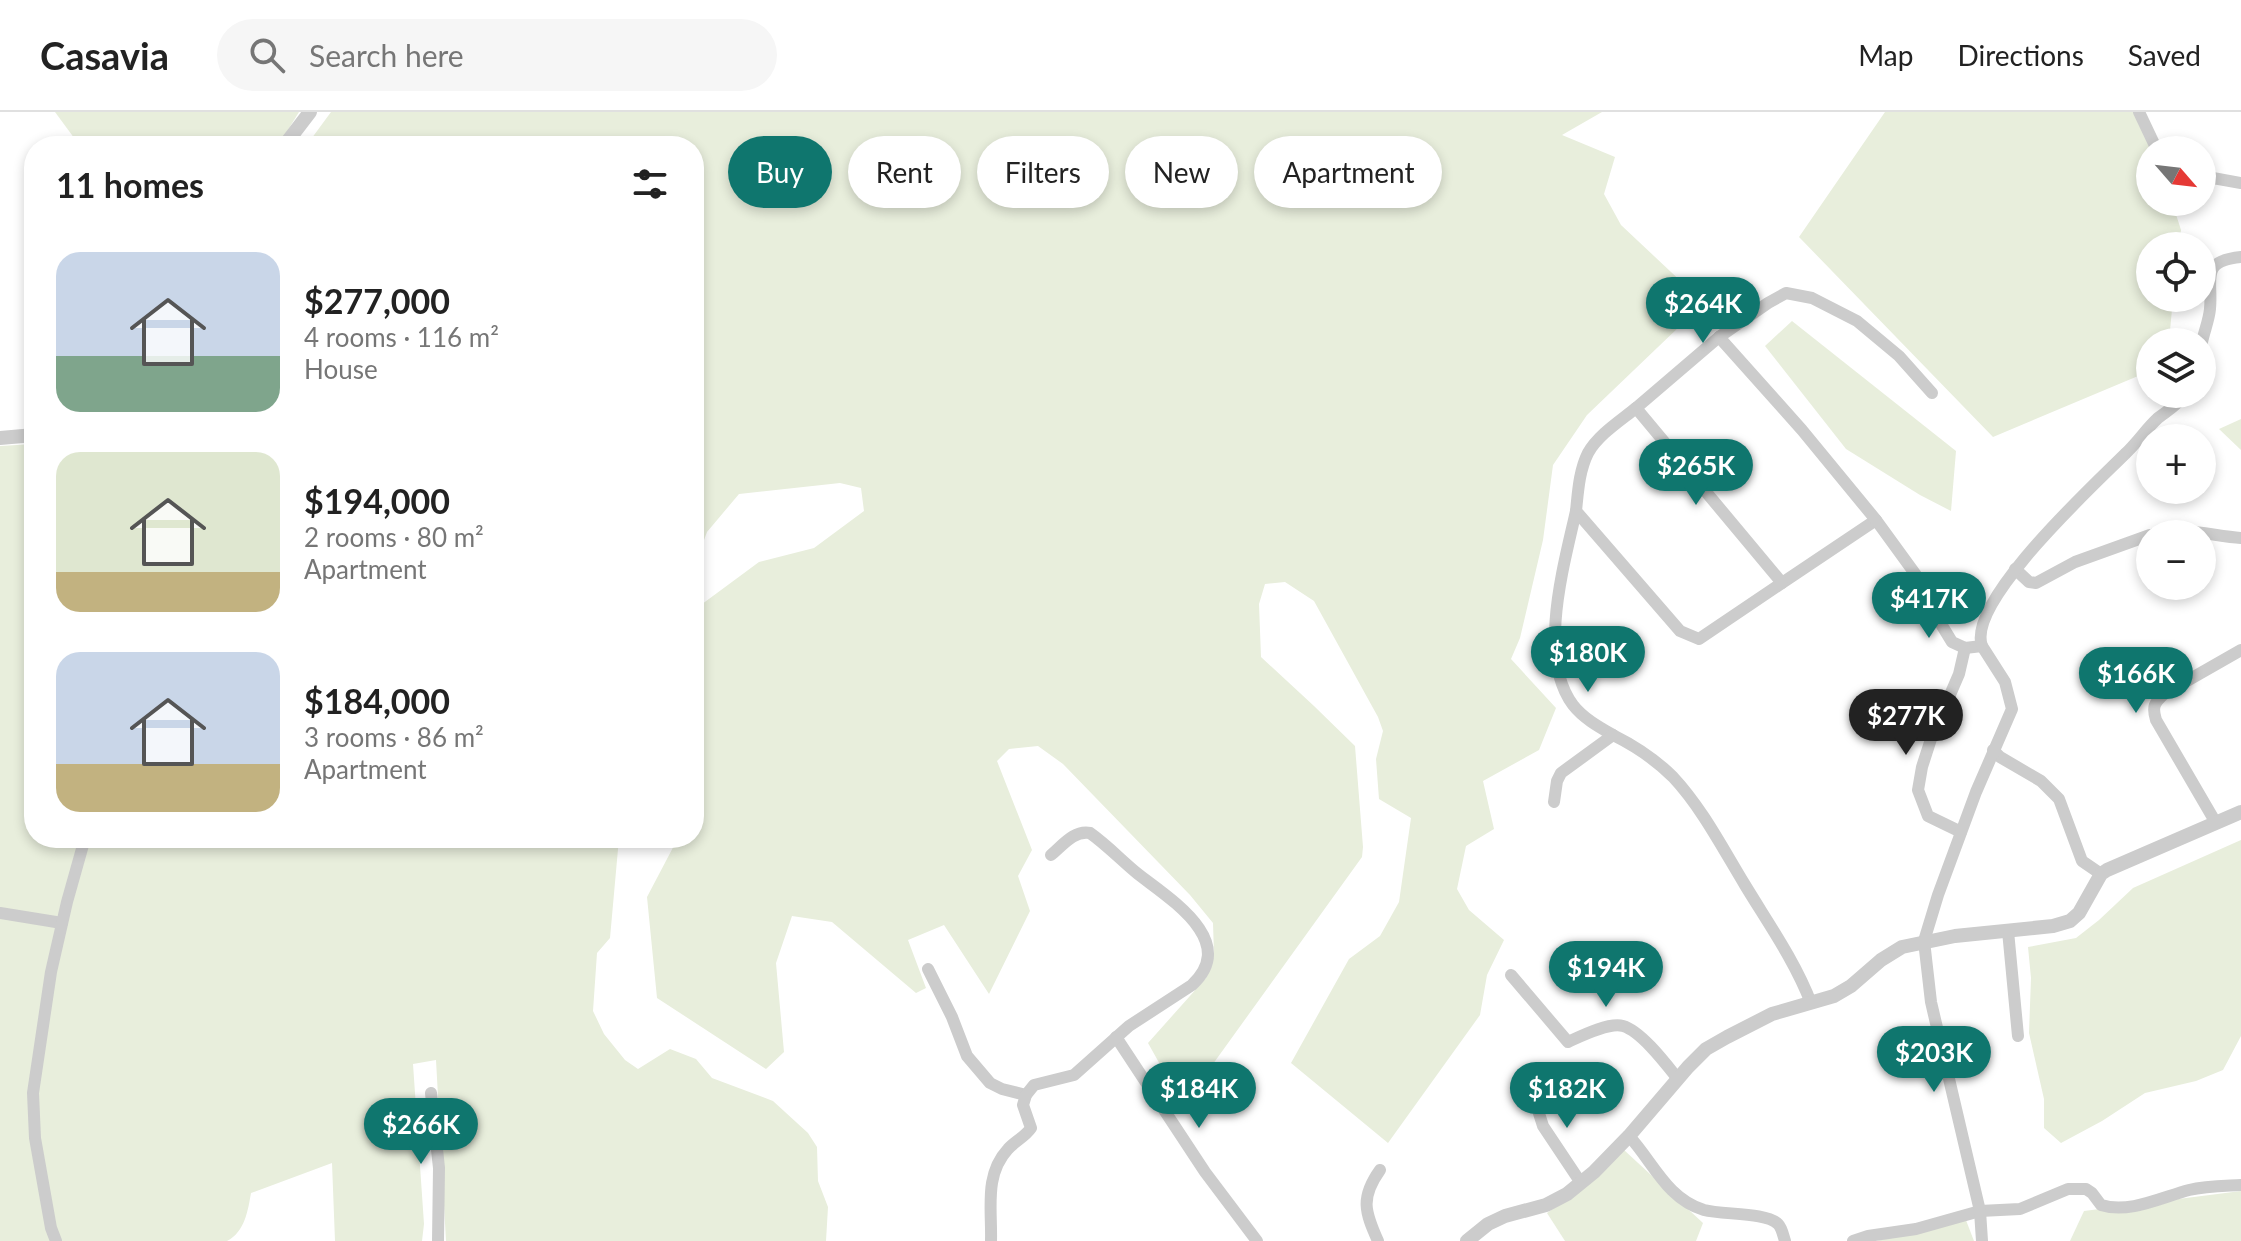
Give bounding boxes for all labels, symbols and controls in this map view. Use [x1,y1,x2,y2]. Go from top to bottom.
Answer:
search box [217,19,777,91]
text: Casavia [40,32,169,78]
icon: search [245,33,289,77]
text: Search here [309,37,464,73]
text: Map [1858,38,1913,72]
text: Directions [1957,38,2084,72]
text: Saved [2128,38,2201,72]
chip: Buy [728,136,832,208]
chip: Rent [848,136,961,208]
chip: Filters [977,136,1109,208]
chip: New [1125,136,1238,208]
chip: Apartment [1254,136,1442,208]
north arrow [2136,136,2216,216]
map controls [2136,136,2216,600]
icon: filters [628,162,672,206]
text: 11 homes [56,164,204,205]
button: locate [2136,232,2216,312]
pin: $264K [1647,277,1759,345]
text: $277,000 [304,280,450,321]
icon: home [120,284,216,380]
text: $264K [1664,287,1742,319]
text: 4 rooms · 116 m² [304,321,499,353]
button: layers [2136,328,2216,408]
text: House [304,353,378,385]
button: + [2136,424,2216,504]
pin: $265K [1640,439,1752,507]
text: $265K [1657,449,1735,481]
text: $194,000 [304,480,450,521]
icon: home [120,484,216,580]
button: − [2136,520,2216,600]
text: 2 rooms · 80 m² [304,521,484,553]
text: Apartment [304,553,427,585]
pin: $417K [1873,572,1985,640]
text: $417K [1890,582,1968,614]
pin: $180K [1532,626,1644,694]
text: $180K [1549,636,1627,668]
pin: $166K [2080,647,2192,715]
text: $166K [2097,657,2175,689]
text: $184,000 [304,680,450,721]
icon: home [120,684,216,780]
pin: $277K [1850,689,1962,757]
text: $277K [1867,699,1945,731]
text: 3 rooms · 86 m² [304,721,484,753]
text: Apartment [304,753,427,785]
pin: $194K [1550,941,1662,1009]
text: $194K [1567,951,1645,983]
pin: $203K [1878,1026,1990,1094]
text: $203K [1895,1036,1973,1068]
pin: $184K [1143,1062,1255,1130]
pin: $182K [1511,1062,1623,1130]
text: $184K [1160,1072,1238,1104]
text: $182K [1528,1072,1606,1104]
pin: $266K [365,1098,477,1166]
text: $266K [382,1108,460,1140]

